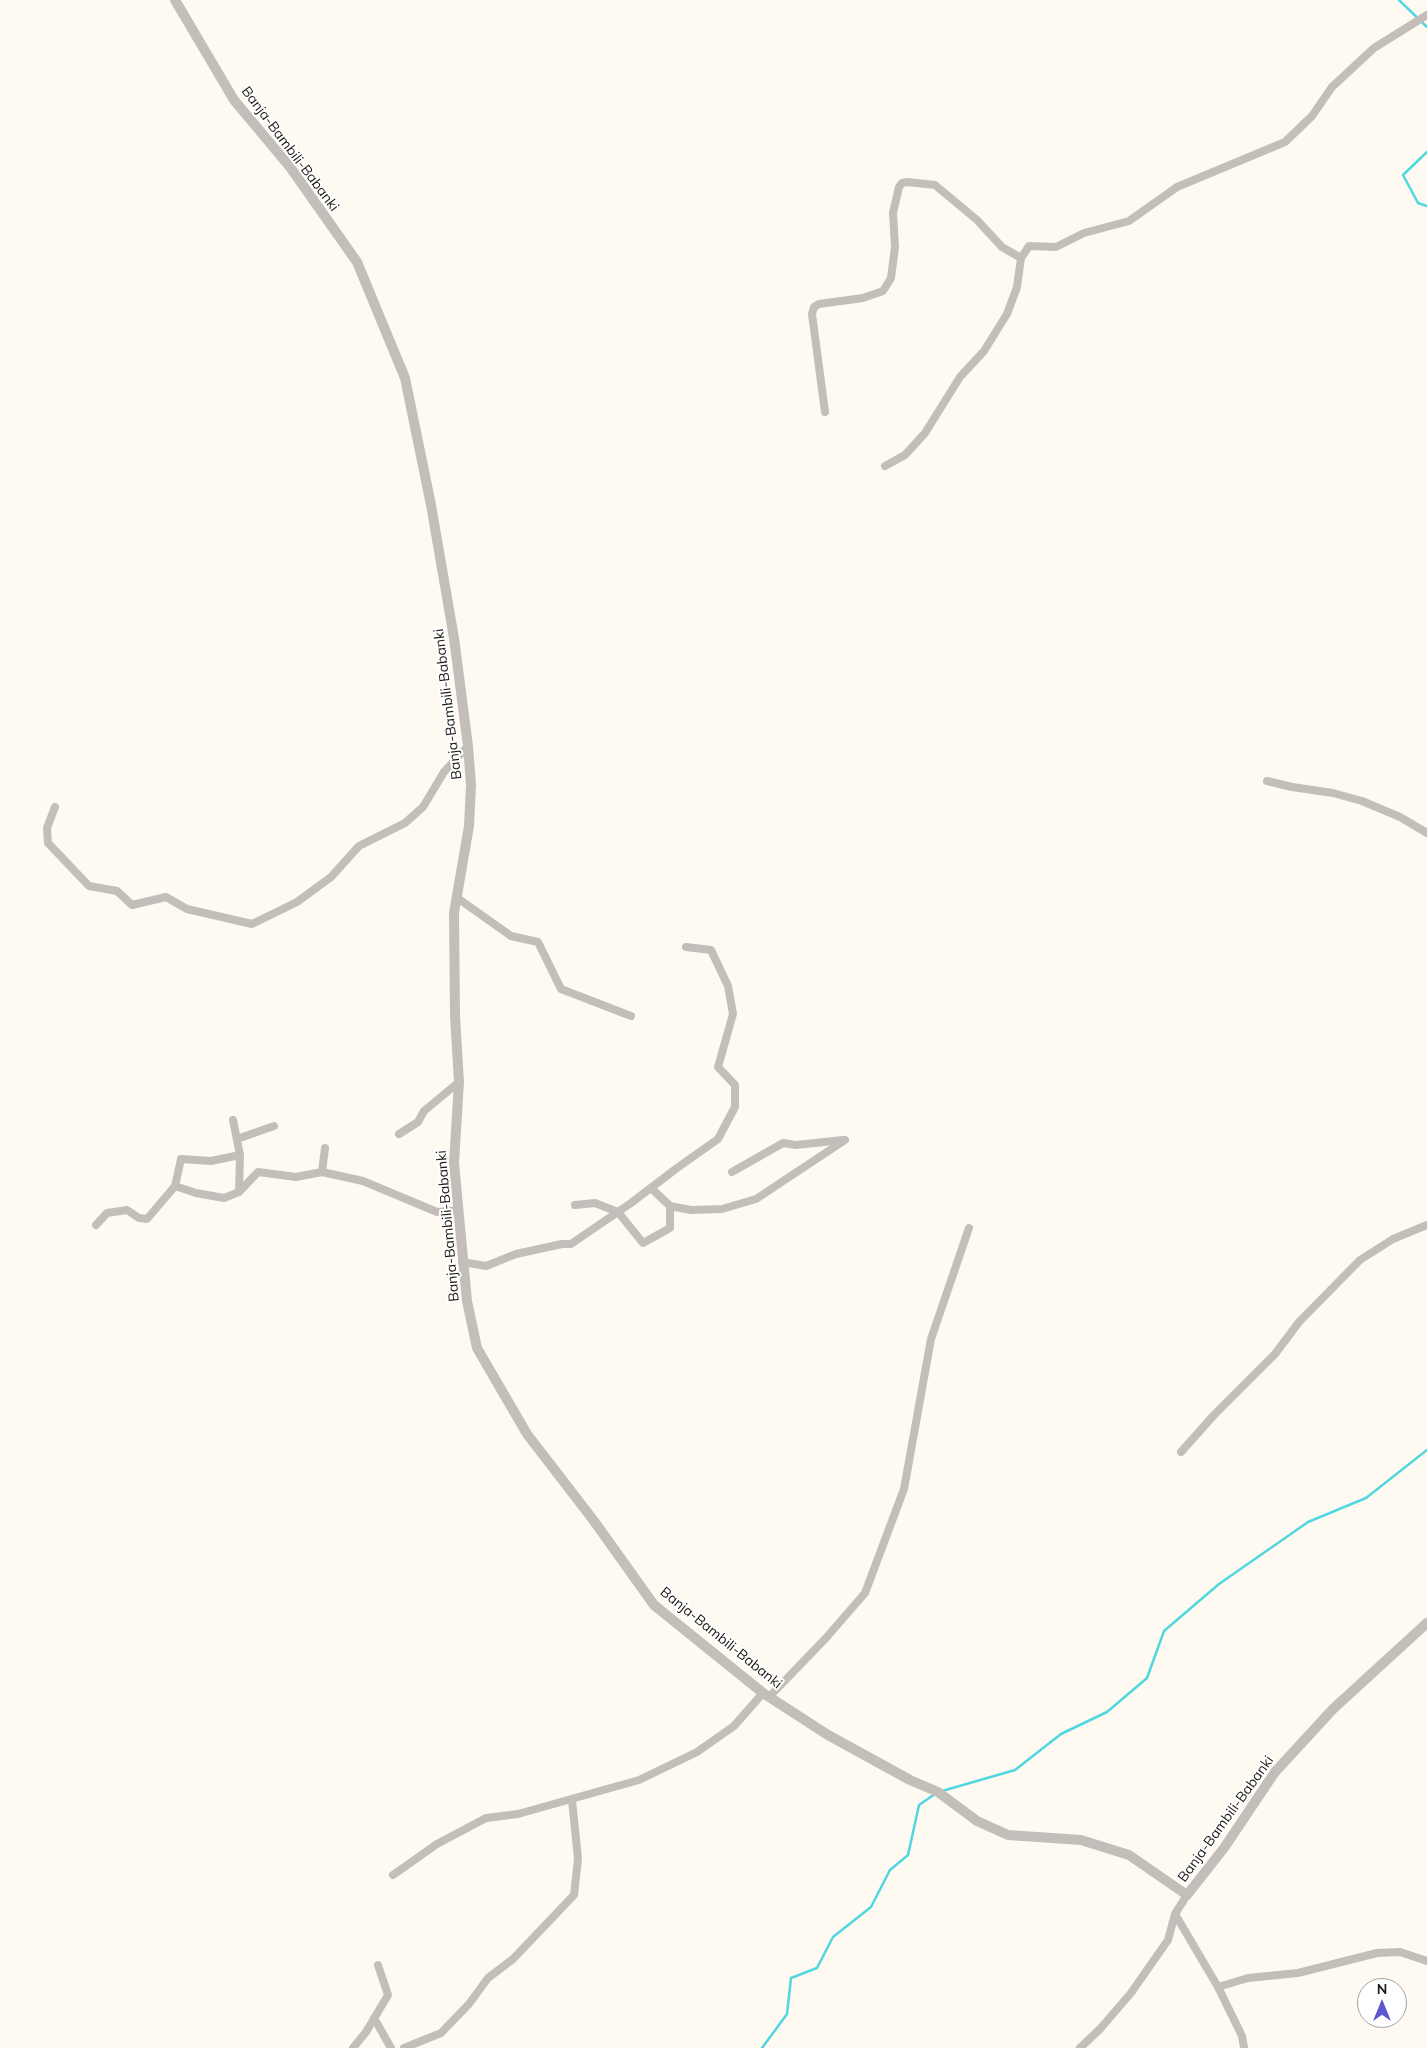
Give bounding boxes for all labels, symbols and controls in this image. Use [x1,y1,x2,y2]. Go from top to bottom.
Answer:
street label: Banja-Bambili-Babanki [238,83,342,215]
street label: Banja-Bambili-Babanki [430,628,466,780]
street label: Banja-Bambili-Babanki [433,1150,463,1302]
street label: Banja-Bambili-Babanki [657,1584,785,1692]
street label: Banja-Bambili-Babanki [1175,1753,1277,1885]
north arrow [1357,1978,1407,2028]
text: N [1377,1980,1387,1998]

